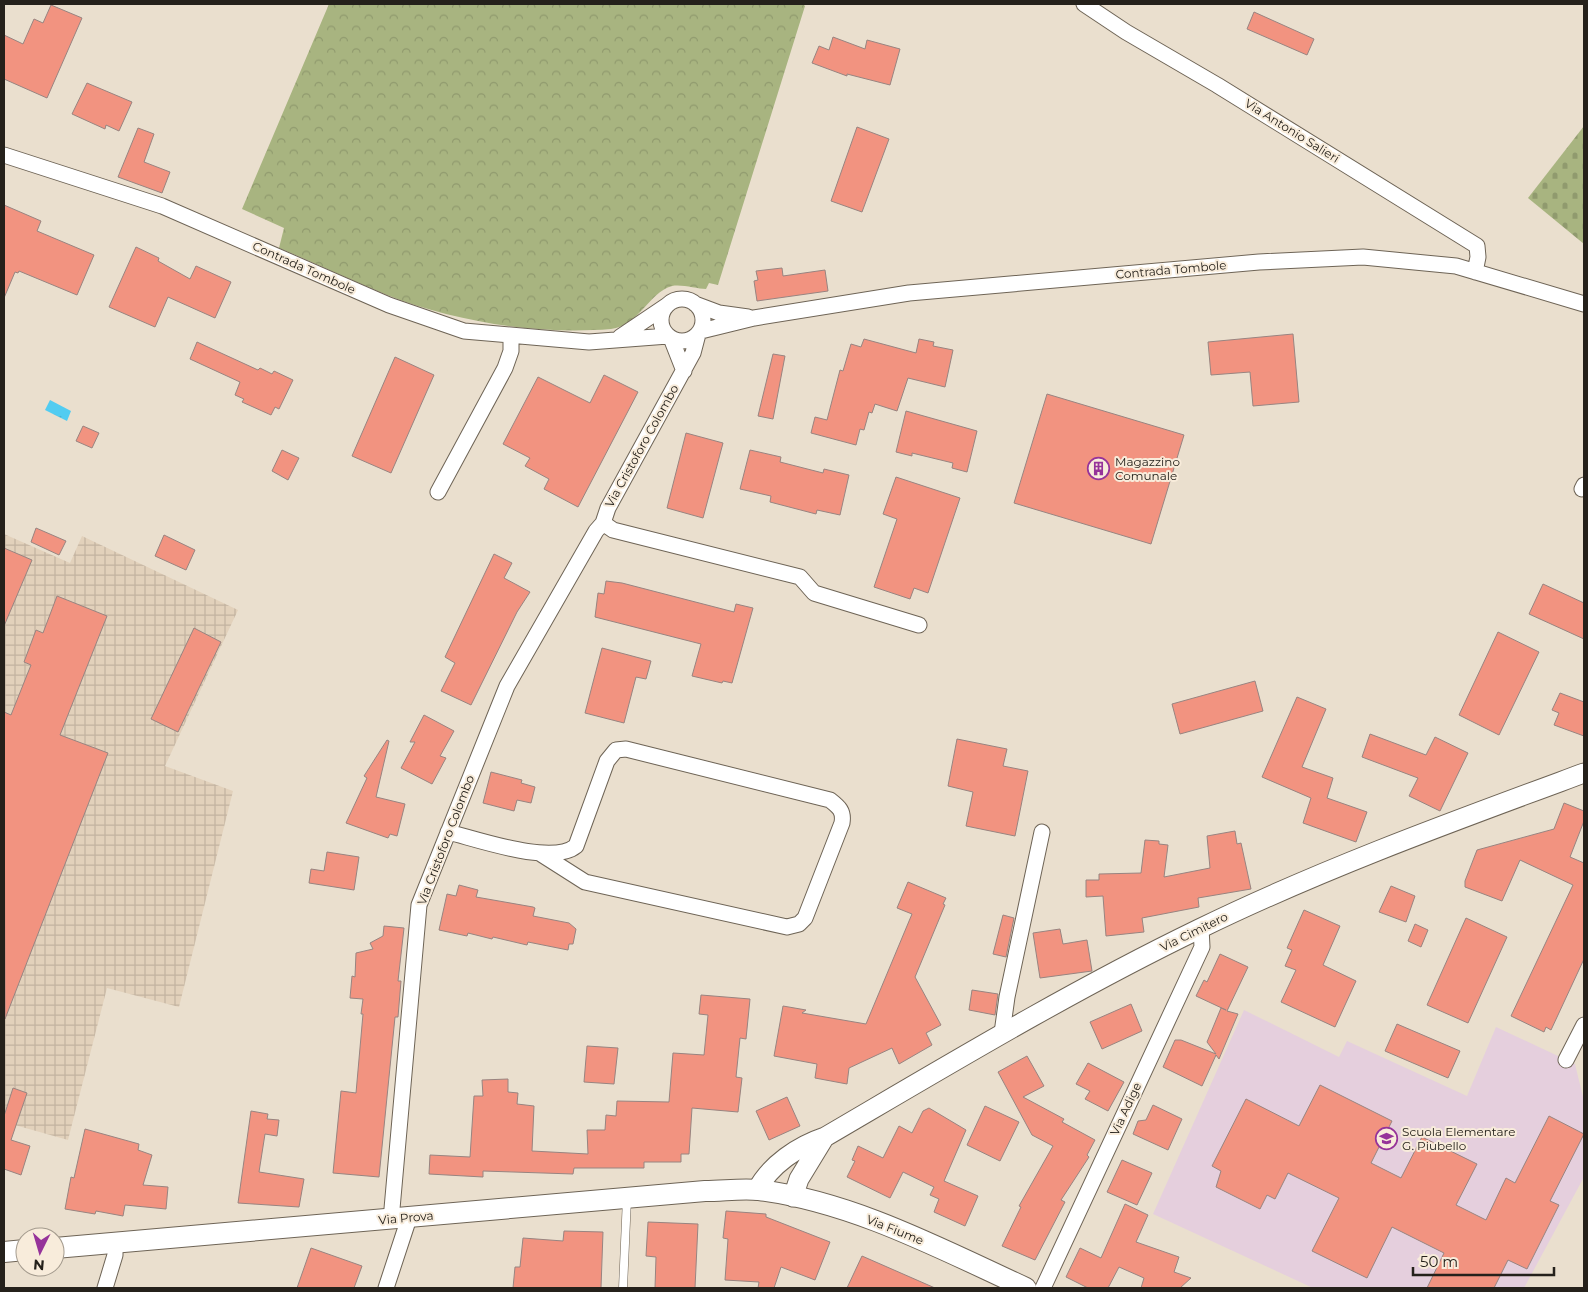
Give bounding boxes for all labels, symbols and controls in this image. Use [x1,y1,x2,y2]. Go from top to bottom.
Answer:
street label: Via Antonio Salieri [1242,95,1342,166]
street label: Contrada Tombole [250,238,358,297]
street label: Contrada Tombole [1115,257,1227,282]
street label: Via Cristoforo Colombo [602,382,682,510]
place label: Magazzino Comunale [1115,454,1180,483]
building icon: Magazzino Comunale [1087,457,1111,481]
street label: Via Cristoforo Colombo [414,773,477,907]
street label: Via Cimitero [1158,909,1230,954]
street label: Via Adige [1107,1080,1144,1138]
place label: Scuola Elementare G. Piubello [1402,1124,1515,1153]
school or university icon: Scuola Elementare G. Piubello [1374,1127,1398,1151]
street label: Via Prova [378,1208,434,1227]
street label: Via Fiume [864,1211,926,1248]
north arrow [15,1227,65,1277]
scale bar [1413,1244,1554,1276]
text: 50 m [1420,1252,1458,1271]
text: N [32,1255,45,1274]

